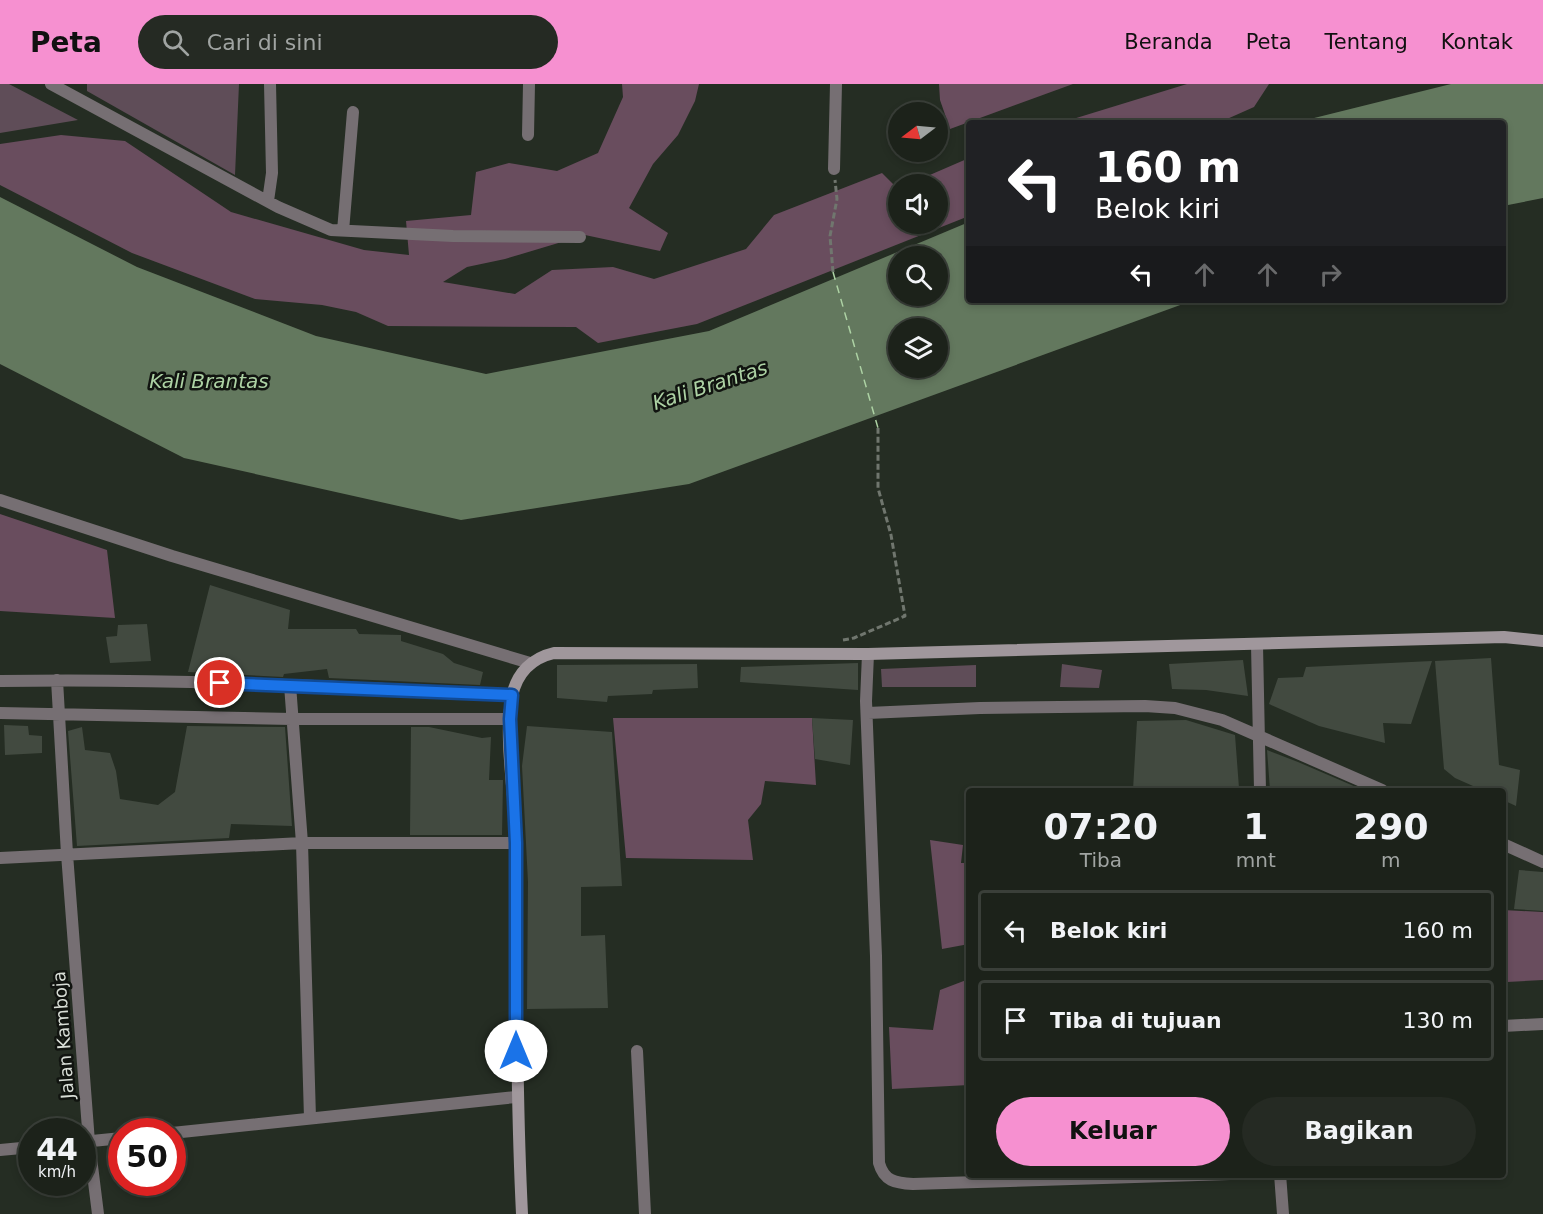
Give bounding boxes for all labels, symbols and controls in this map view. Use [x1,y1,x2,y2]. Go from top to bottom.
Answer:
search box [138,15,558,69]
text: Peta [30,26,102,59]
icon: search [159,26,192,59]
text: Cari di sini [207,30,323,55]
text: Beranda [1124,30,1213,54]
text: Peta [1246,30,1292,54]
text: Tentang [1325,30,1408,54]
text: Kontak [1441,30,1513,54]
north arrow [888,102,948,162]
map controls [888,102,948,378]
text: 160 m [1095,143,1241,192]
icon: left [996,144,1074,222]
button: sound [888,174,948,234]
text: Belok kiri [1095,193,1220,224]
button: search [888,246,948,306]
icon: left [1125,258,1158,291]
icon: ahead [1188,258,1221,291]
icon: ahead [1251,258,1284,291]
icon: right [1314,258,1347,291]
button: layers [888,318,948,378]
water label: Kali Brantas [649,355,771,415]
water label: Kali Brantas [149,369,269,393]
pin [194,657,245,708]
icon: arrive [203,666,236,699]
text: 07:20 [1044,806,1158,847]
text: 1 [1243,806,1268,847]
text: 290 [1353,806,1428,847]
text: Tiba [1080,848,1122,872]
text: mnt [1236,848,1276,872]
text: m [1381,848,1401,872]
icon: left [999,914,1032,947]
text: Belok kiri [1050,918,1167,943]
text: 160 m [1403,918,1473,943]
street label: Jalan Kamboja [48,970,78,1101]
icon: arrive [999,1004,1032,1037]
text: Tiba di tujuan [1050,1008,1222,1033]
text: 130 m [1403,1008,1473,1033]
position arrow [484,1019,548,1083]
button: Keluar [996,1097,1230,1166]
button: Bagikan [1242,1097,1476,1166]
speed limit sign: 50 [108,1118,186,1196]
text: 44 [36,1132,78,1167]
text: km/h [38,1163,76,1181]

